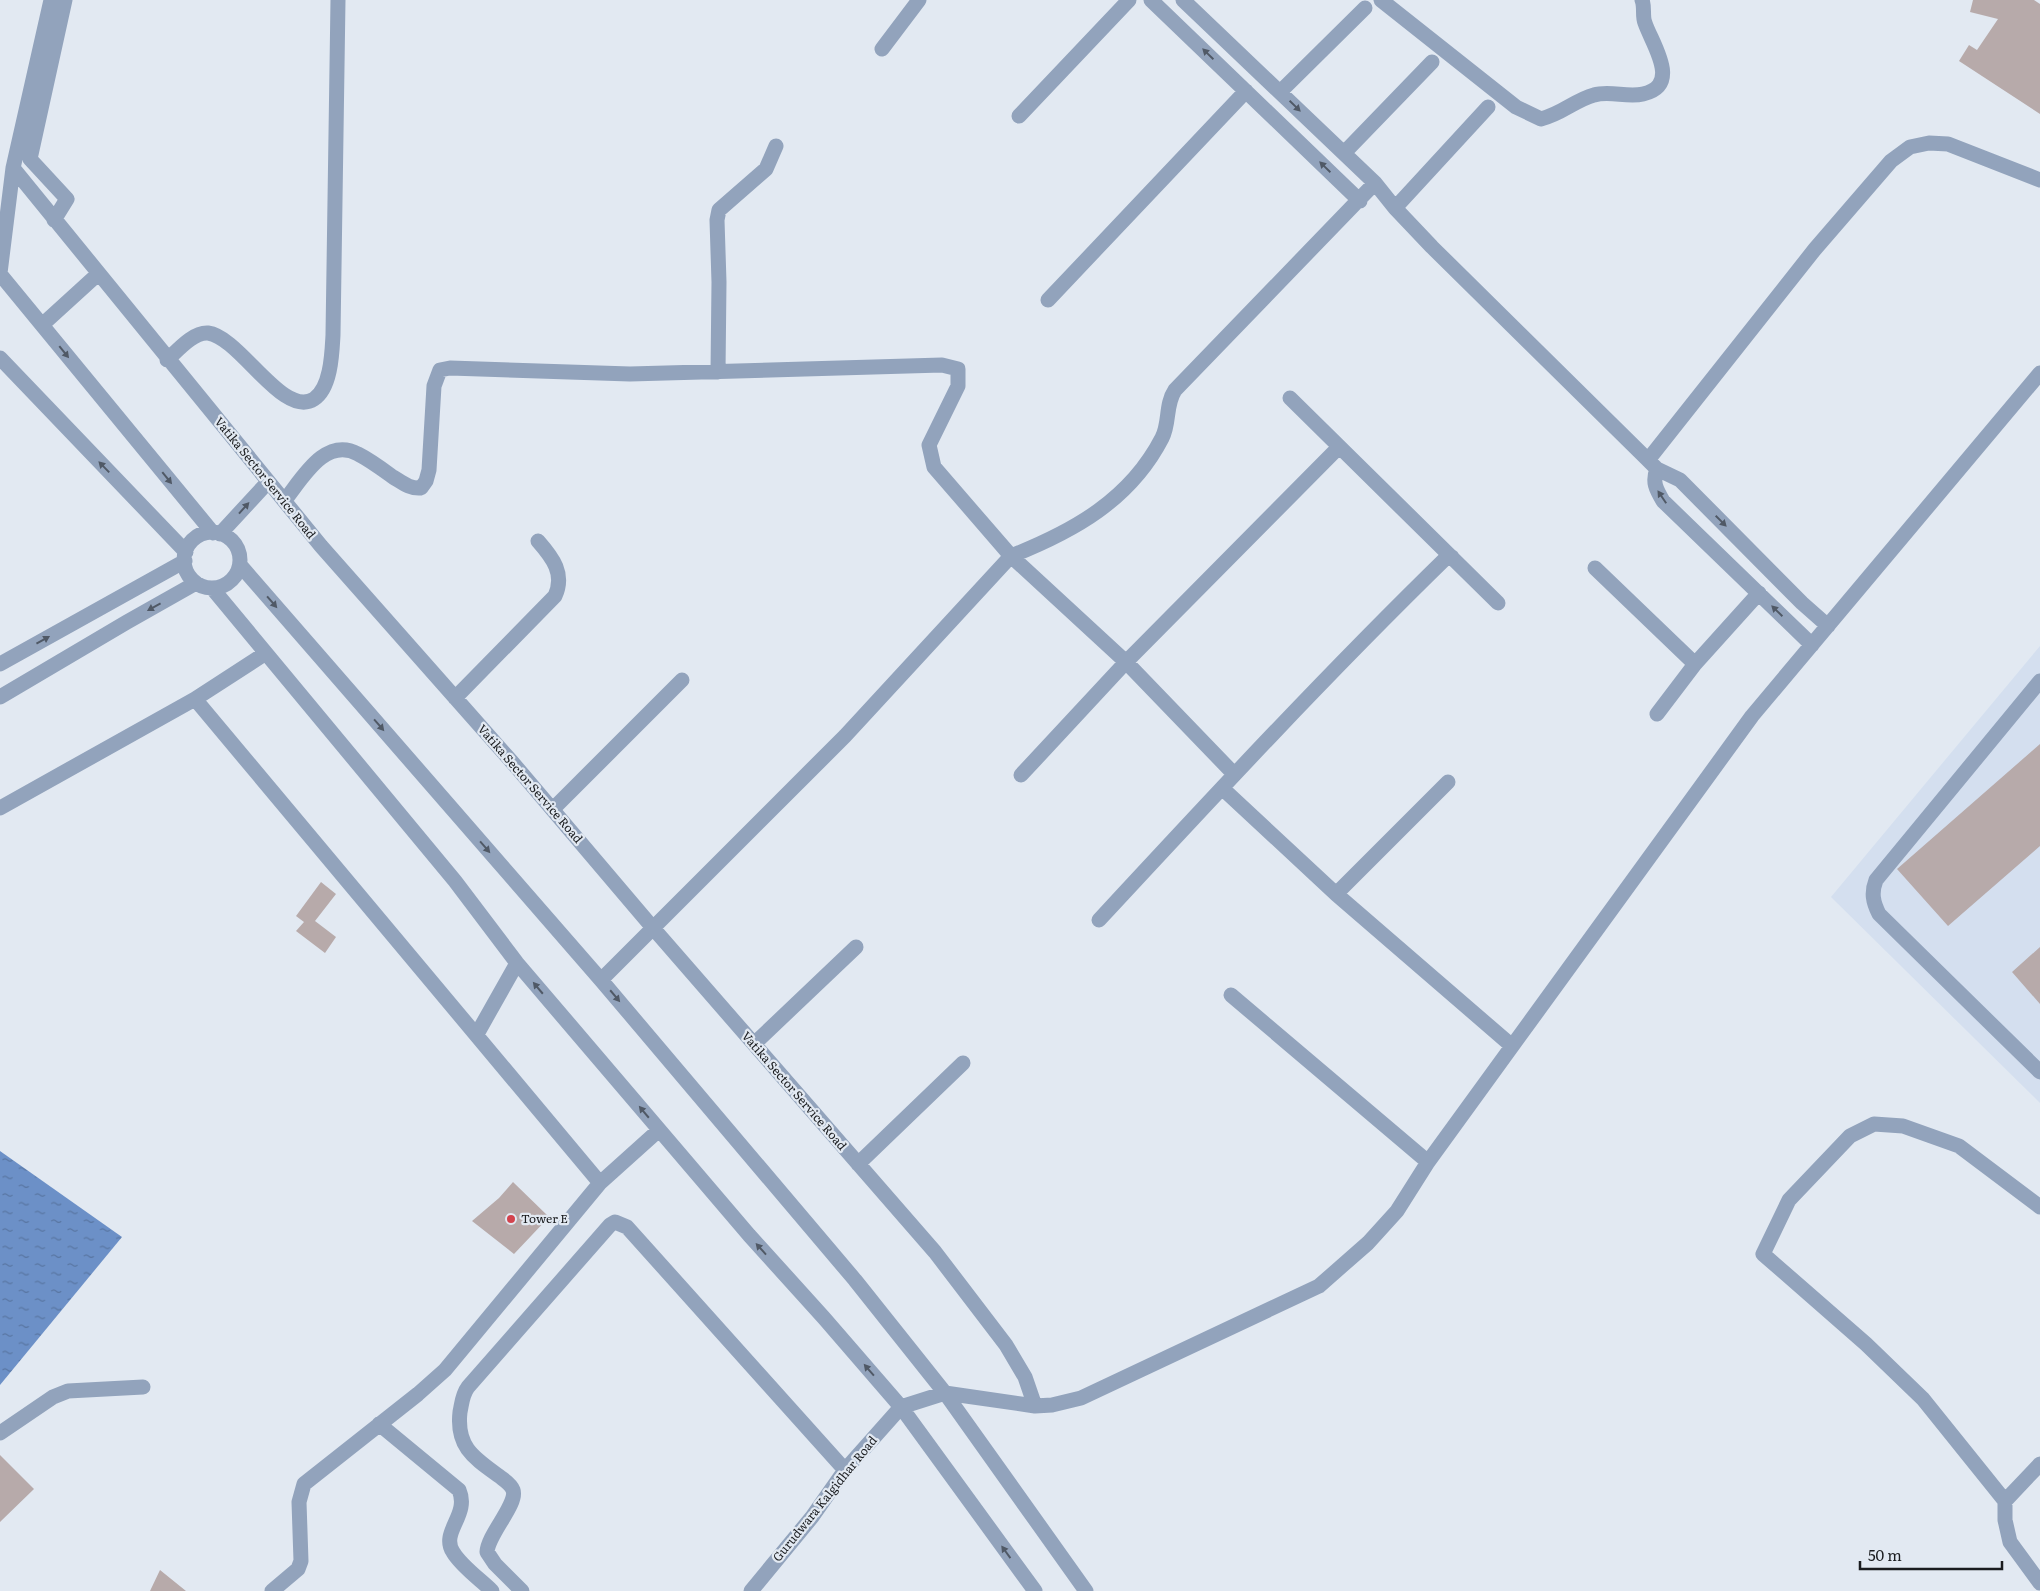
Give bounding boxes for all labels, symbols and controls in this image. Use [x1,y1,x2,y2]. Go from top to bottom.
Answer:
one-way arrow [1202,48,1214,60]
one-way arrow [1288,100,1300,112]
one-way arrow [1319,161,1331,173]
one-way arrow [59,345,70,358]
street label: Vatika Sector Service Road [211,413,321,543]
one-way arrow [98,461,110,473]
one-way arrow [162,471,173,484]
one-way arrow [1657,490,1667,504]
one-way arrow [238,502,250,514]
one-way arrow [1714,515,1726,527]
one-way arrow [266,596,277,608]
one-way arrow [147,602,160,611]
one-way arrow [1771,605,1783,617]
one-way arrow [35,636,50,644]
one-way arrow [373,718,384,731]
street label: Vatika Sector Service Road [474,720,588,847]
one-way arrow [480,841,491,854]
one-way arrow [533,982,544,995]
one-way arrow [609,990,620,1003]
street label: Vatika Sector Service Road [738,1027,852,1154]
one-way arrow [638,1106,649,1119]
place label: Tower E [521,1209,568,1227]
marker: Tower E [505,1213,517,1225]
one-way arrow [755,1243,767,1255]
one-way arrow [863,1364,874,1377]
street label: Gurudwara Kalgidhar Road [768,1431,881,1565]
scale bar [1860,1538,2002,1570]
text: 50 m [1868,1543,1902,1566]
one-way arrow [1001,1545,1011,1559]

